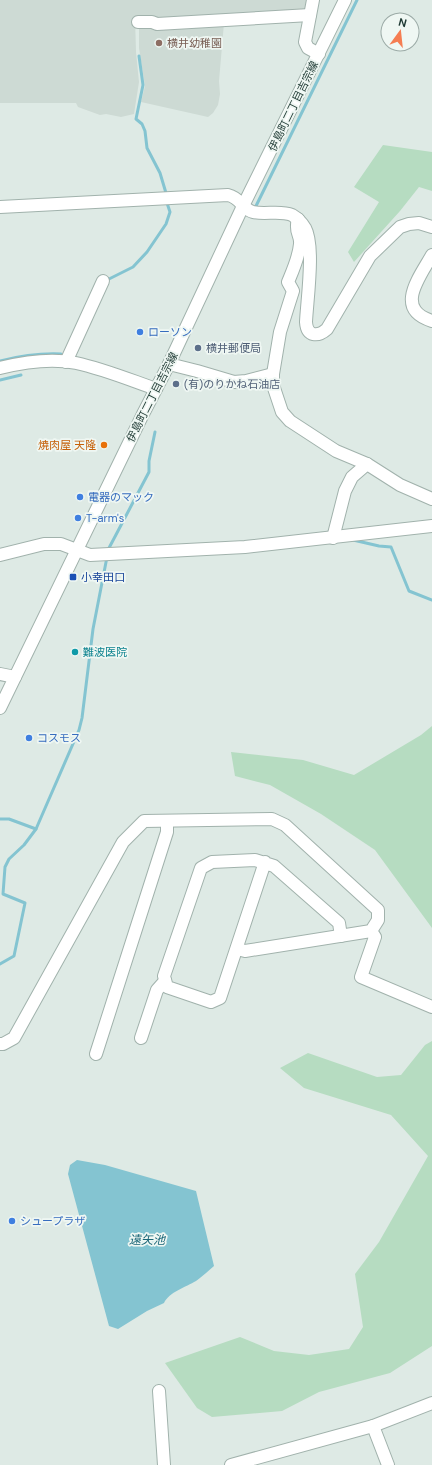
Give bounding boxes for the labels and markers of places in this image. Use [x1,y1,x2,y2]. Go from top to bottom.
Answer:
place label: 横井幼稚園 [167,36,222,50]
marker: 横井幼稚園 [154,38,164,48]
place label: ローソン [148,325,192,339]
marker: ローソン [135,327,145,337]
place label: 横井郵便局 [206,341,261,355]
marker: 横井郵便局 [193,343,203,353]
place label: (有)のりかね石油店 [184,377,280,391]
marker: (有)のりかね石油店 [171,379,181,389]
place label: 焼肉屋 天隆 [38,438,96,452]
marker: 焼肉屋 天隆 [99,440,109,450]
place label: 電器のマック [88,490,154,504]
marker: 電器のマック [75,492,85,502]
place label: T-arm's [86,511,124,525]
marker: T-arm's [73,513,83,523]
place label: 小幸田口 [81,570,125,584]
marker: 小幸田口 [68,572,78,582]
place label: 難波医院 [83,645,127,659]
marker: 難波医院 [70,647,80,657]
place label: コスモス [37,731,81,745]
marker: コスモス [24,733,34,743]
place label: シュープラザ [20,1214,85,1228]
marker: シュープラザ [7,1216,17,1226]

